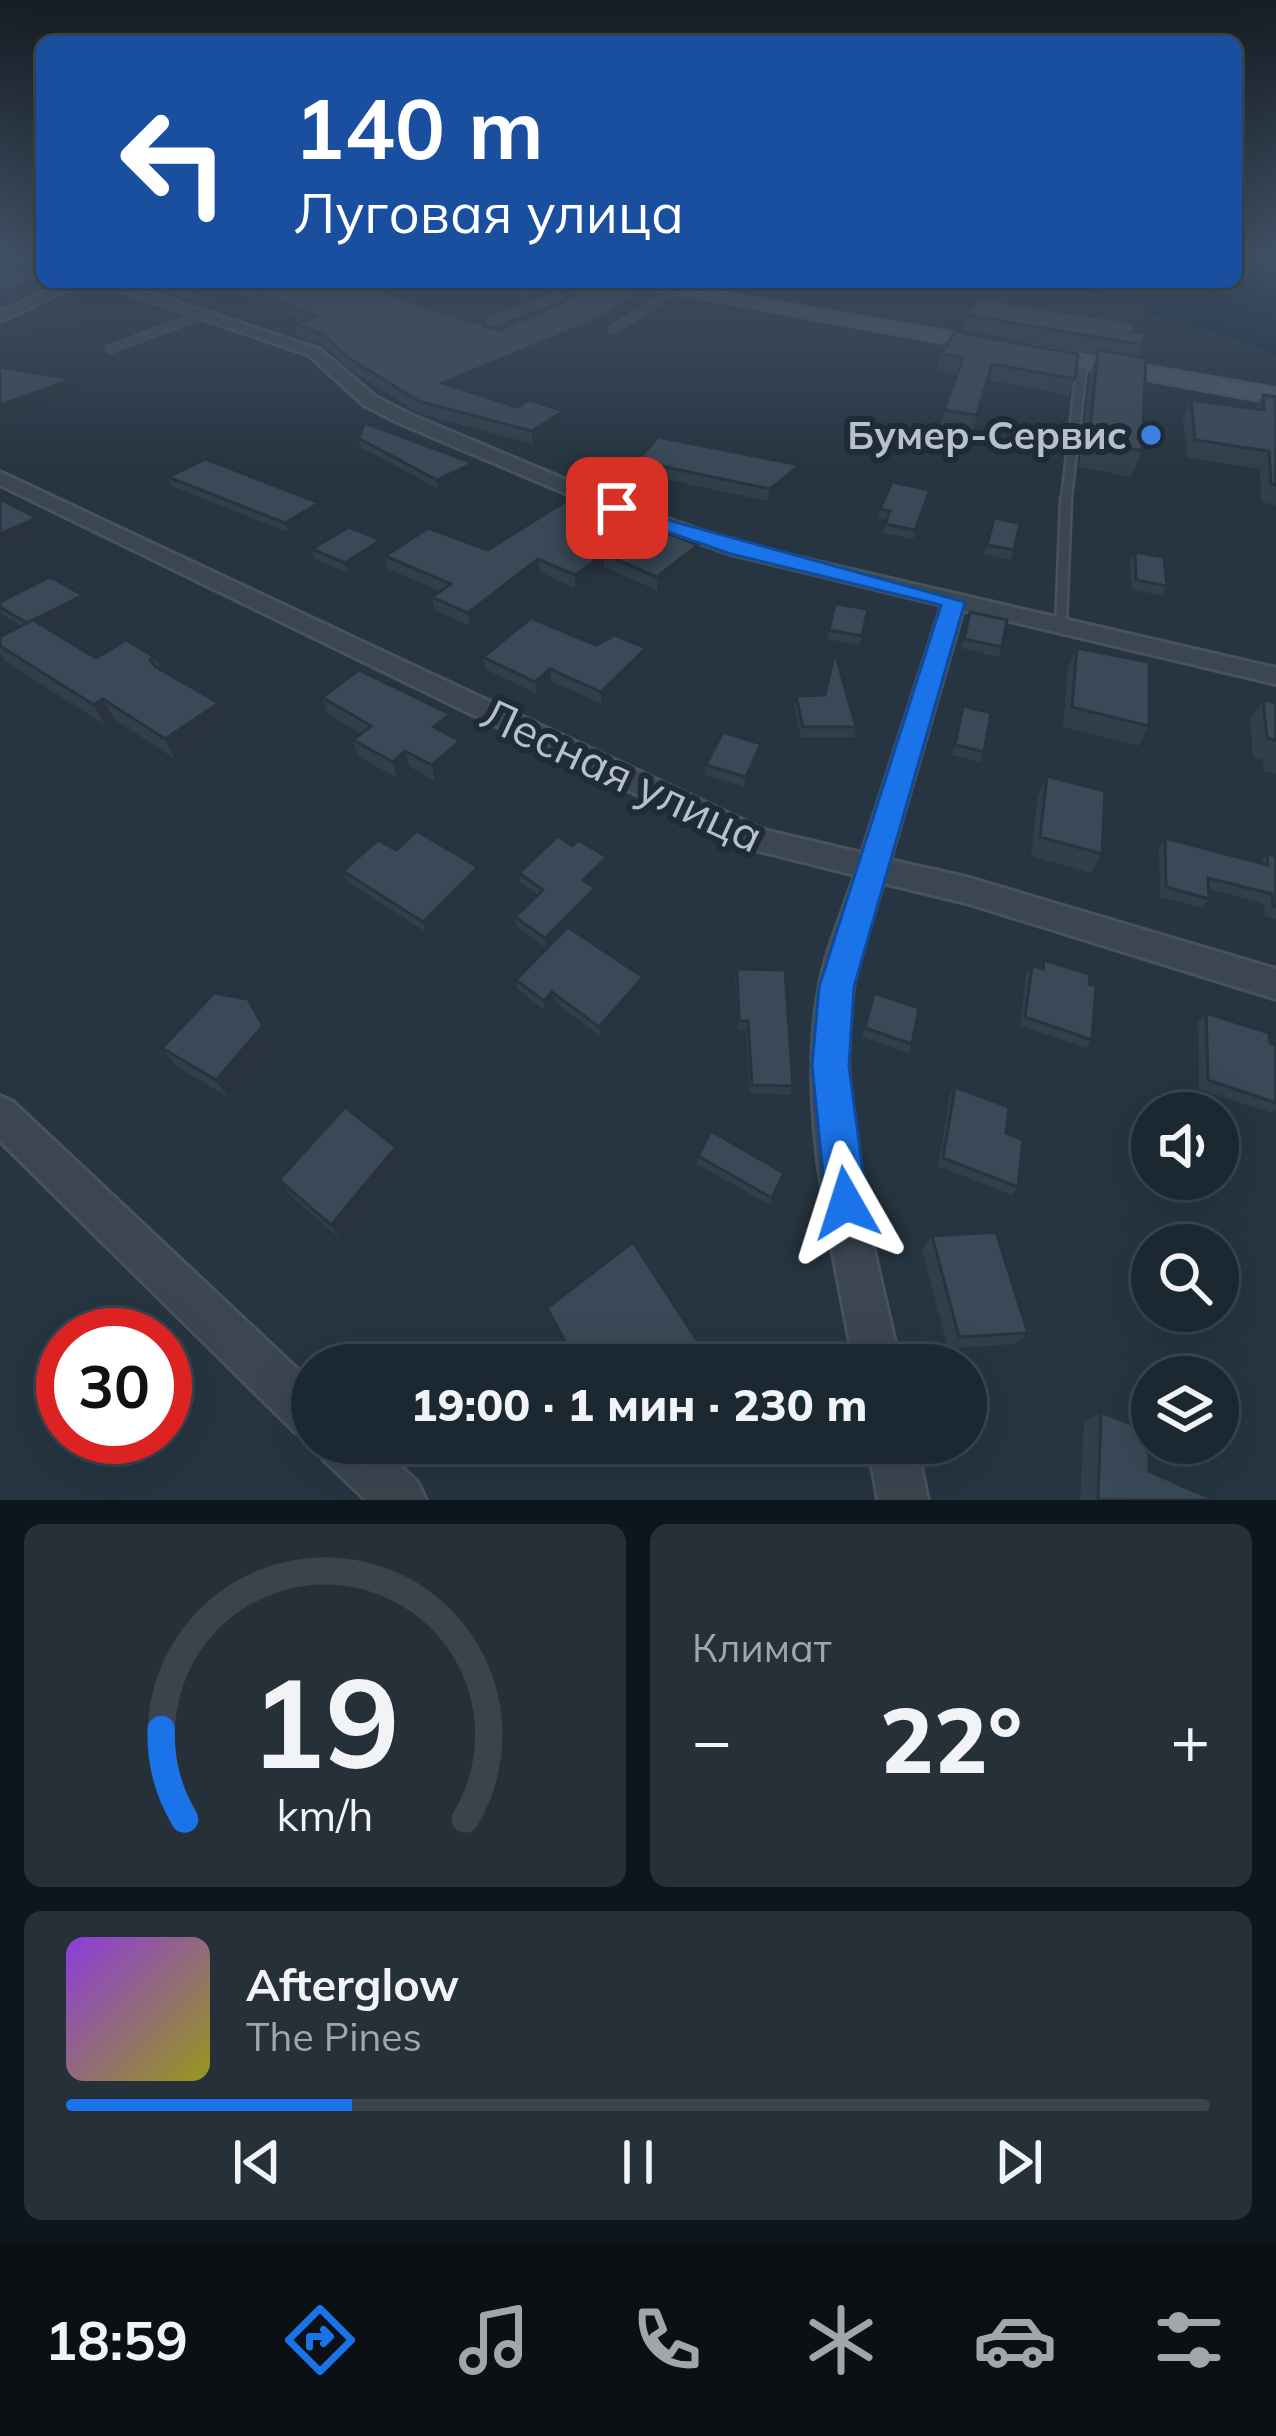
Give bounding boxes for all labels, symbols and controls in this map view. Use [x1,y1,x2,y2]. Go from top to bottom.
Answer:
text: 140 m [294,75,544,180]
icon: left [96,84,252,240]
text: Луговая улица [294,179,684,247]
place label: Бумер-Сервис [847,410,1127,459]
marker: Бумер-Сервис [1138,422,1164,448]
pin [566,457,668,559]
icon: arrive [584,475,650,541]
street label: Лесная улица [473,685,772,864]
map controls [1131,1092,1239,1464]
button: sound [1131,1092,1239,1200]
position arrow [783,1140,909,1266]
button: search [1131,1224,1239,1332]
speed limit sign: 30 [36,1308,192,1464]
button: layers [1131,1356,1239,1464]
text: 19:00 · 1 мин · 230 m [410,1376,868,1432]
text: Климат [692,1623,832,1672]
text: 19 [250,1643,400,1799]
text: 22° [880,1683,1022,1796]
text: − [692,1698,732,1781]
text: + [1170,1698,1210,1781]
text: km/h [276,1787,374,1841]
text: Afterglow [246,1956,459,2012]
text: The Pines [246,2012,422,2061]
icon: previous [224,2129,290,2195]
icon: pause [605,2129,671,2195]
icon: next [986,2129,1052,2195]
icon: directions [278,2298,362,2382]
icon: music [452,2298,536,2382]
icon: phone [625,2298,709,2382]
icon: climate [799,2298,883,2382]
icon: car [973,2298,1057,2382]
icon: filters [1147,2298,1231,2382]
text: 18:59 [45,2306,188,2374]

